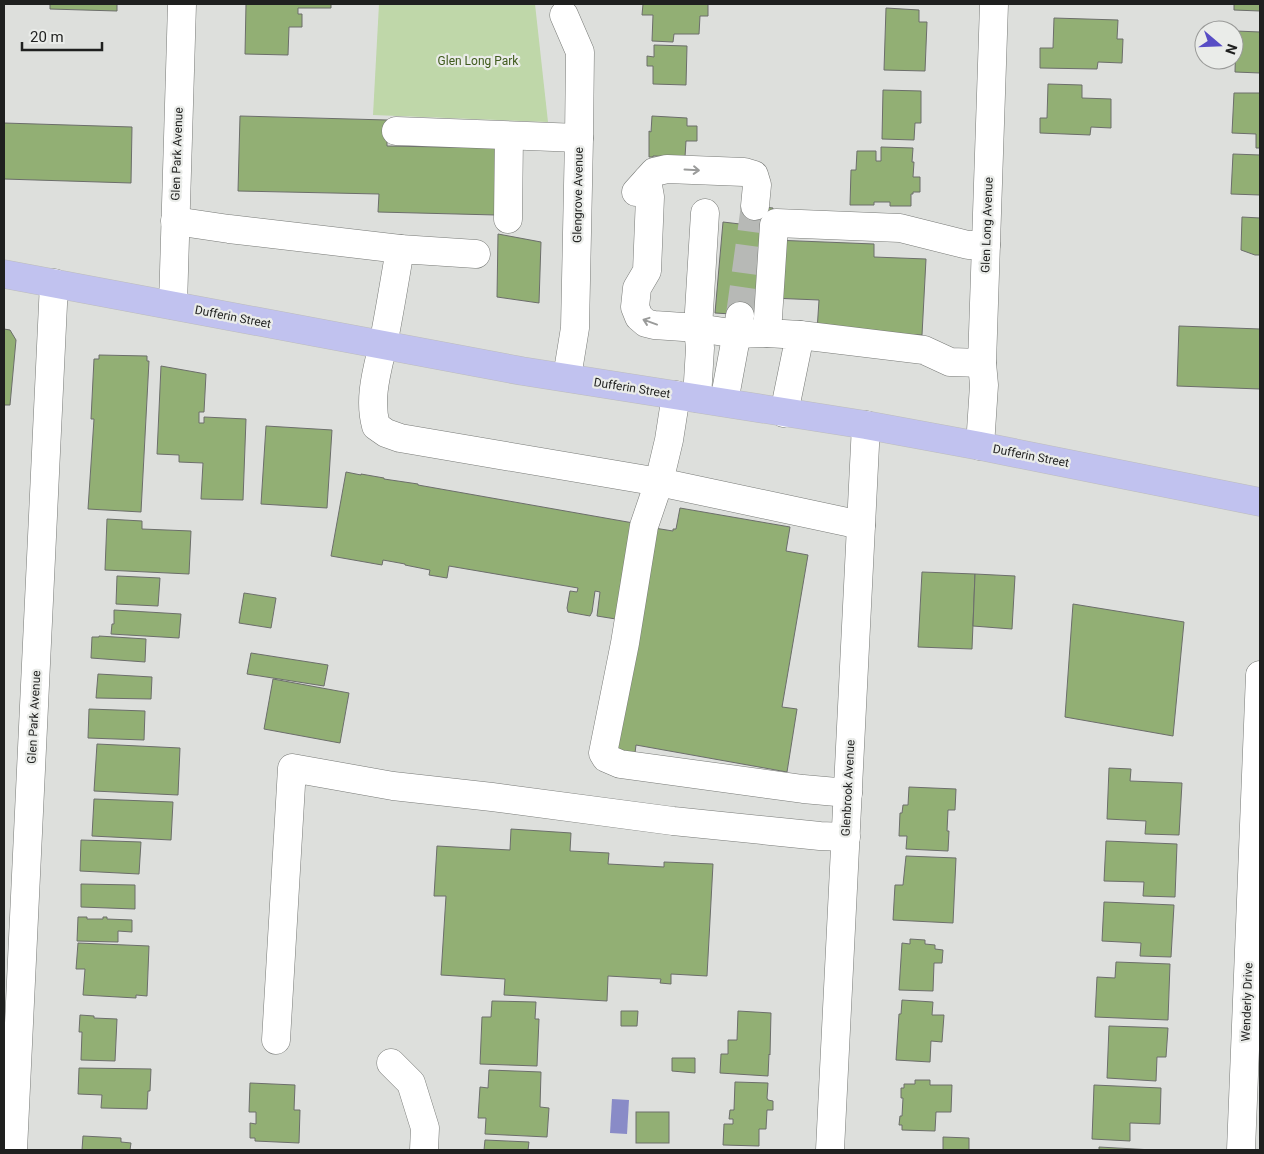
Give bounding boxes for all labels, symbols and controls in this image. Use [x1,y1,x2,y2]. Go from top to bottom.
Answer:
scale bar [22,20,102,52]
north arrow [1194,20,1244,70]
text: 20 m [30,28,64,46]
text: N [1222,42,1240,57]
park label: Glen Long Park [438,54,519,68]
street label: Glen Park Avenue [168,107,186,201]
street label: Glengrove Avenue [570,147,586,243]
one-way arrow [684,165,700,174]
street label: Glen Long Avenue [978,177,996,273]
street label: Dufferin Street [194,303,272,331]
one-way arrow [643,317,658,326]
street label: Dufferin Street [593,375,671,401]
street label: Dufferin Street [992,442,1070,470]
street label: Glen Park Avenue [25,670,43,764]
street label: Glenbrook Avenue [838,739,858,837]
street label: Wenderly Drive [1239,962,1255,1042]

